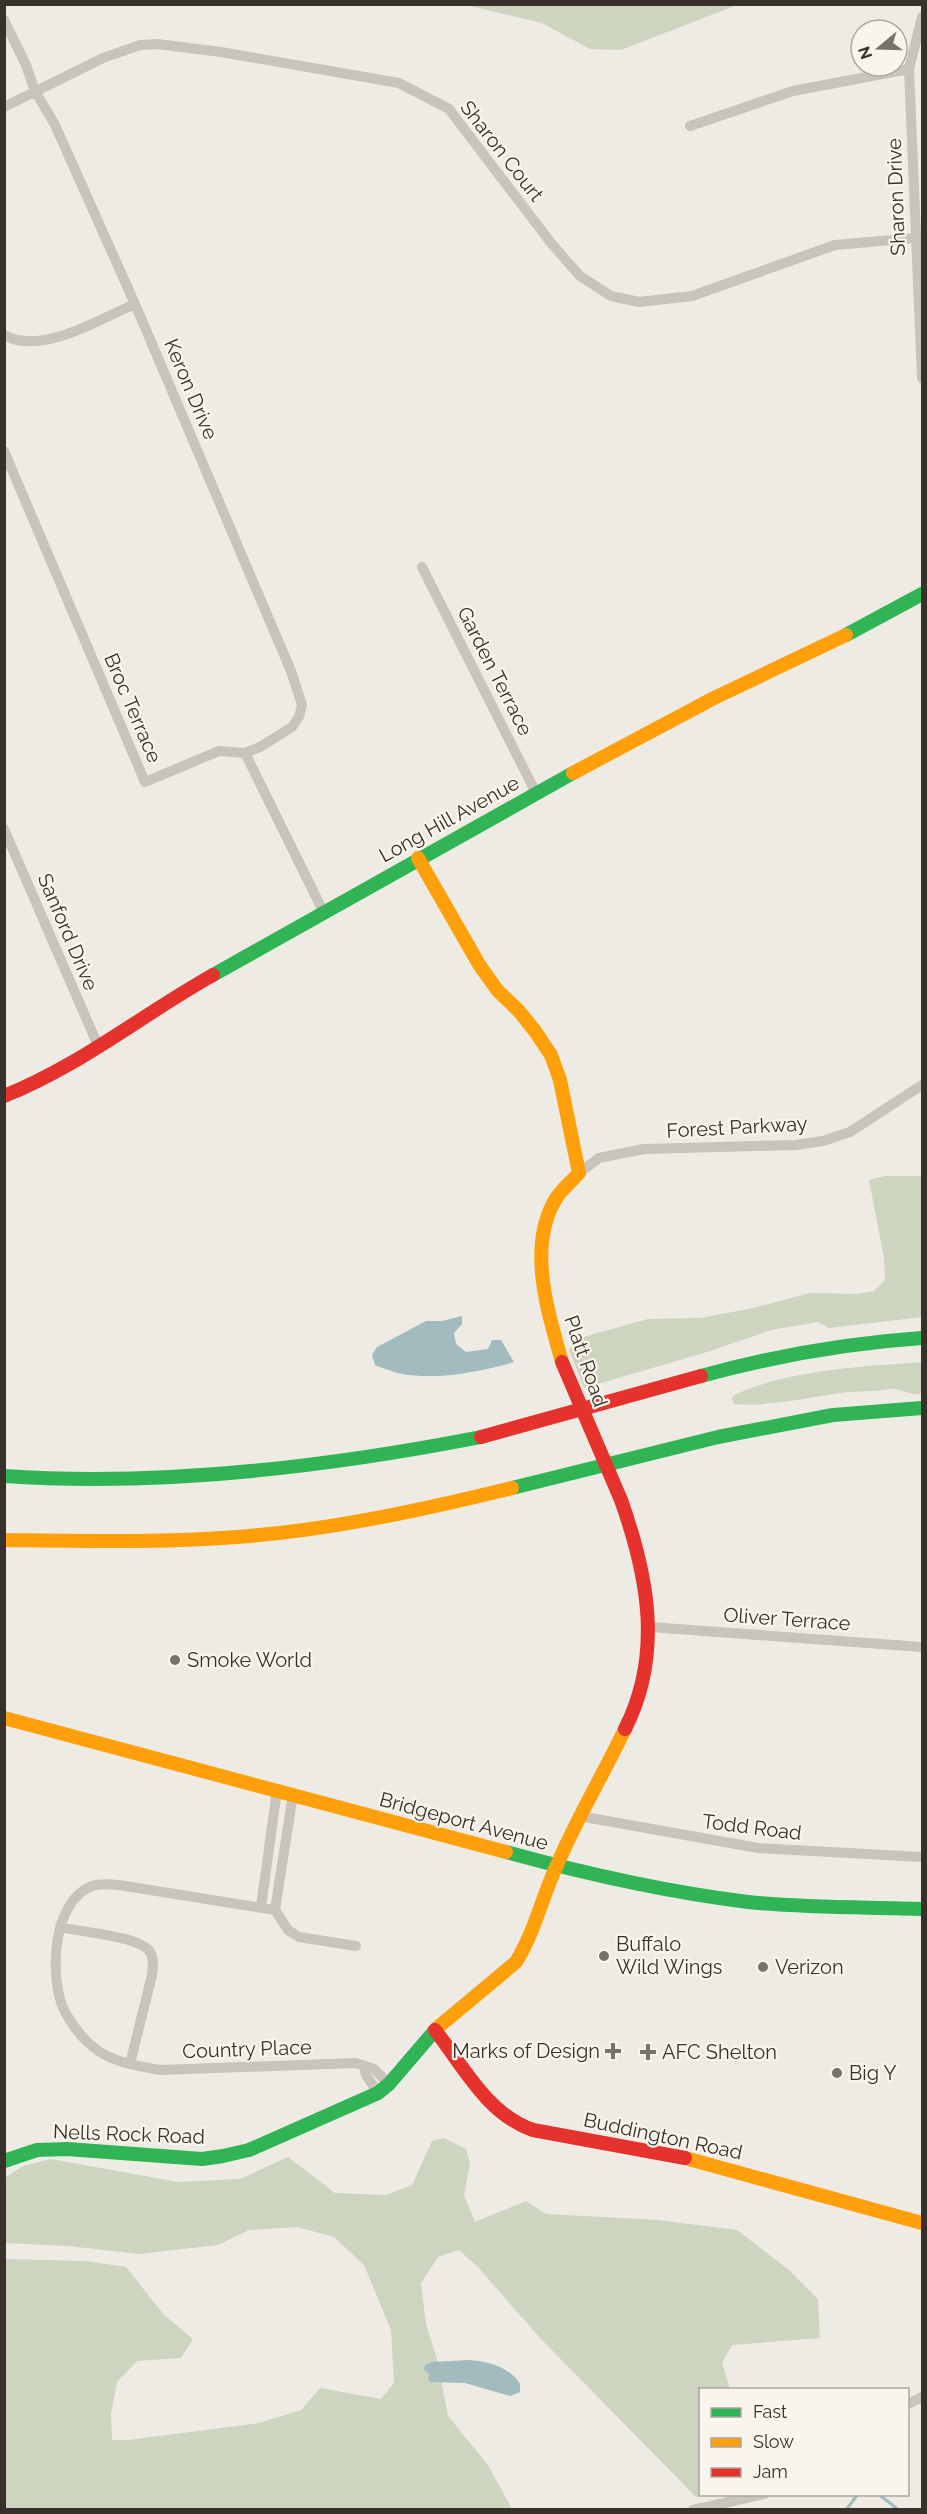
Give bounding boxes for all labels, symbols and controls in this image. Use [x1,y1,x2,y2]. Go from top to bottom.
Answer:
north arrow [849,18,909,78]
text: N [854,44,876,62]
street label: Sharon Court [455,96,549,206]
street label: Sharon Drive [882,137,910,256]
street label: Keron Drive [159,335,223,443]
street label: Garden Terrace [452,602,538,740]
street label: Broc Terrace [99,650,167,767]
street label: Long Hill Avenue [375,770,523,867]
street label: Sanford Drive [33,870,104,994]
street label: Forest Parkway [666,1111,808,1143]
street label: Platt Road [559,1312,613,1410]
street label: Oliver Terrace [723,1603,852,1635]
place label: Smoke World [187,1648,312,1672]
marker: Smoke World [168,1653,182,1667]
street label: Bridgeport Avenue [377,1787,551,1855]
street label: Todd Road [701,1809,803,1845]
place label: Buffalo Wild Wings [616,1932,723,1979]
marker: Buffalo Wild Wings [597,1949,611,1963]
place label: Verizon [775,1955,844,1979]
marker: Verizon [756,1960,770,1974]
street label: Country Place [182,2035,312,2063]
place label: Marks of Design [452,2039,600,2063]
place label: AFC Shelton [662,2040,777,2064]
marker: Marks of Design [604,2042,622,2060]
marker: AFC Shelton [639,2043,657,2061]
place label: Big Y [849,2061,896,2085]
marker: Big Y [830,2066,844,2080]
street label: Buddington Road [581,2107,745,2165]
street label: Nells Rock Road [53,2119,205,2149]
legend [699,2388,909,2496]
text: Fast [753,2401,787,2422]
text: Slow [753,2431,794,2452]
text: Jam [753,2461,788,2482]

